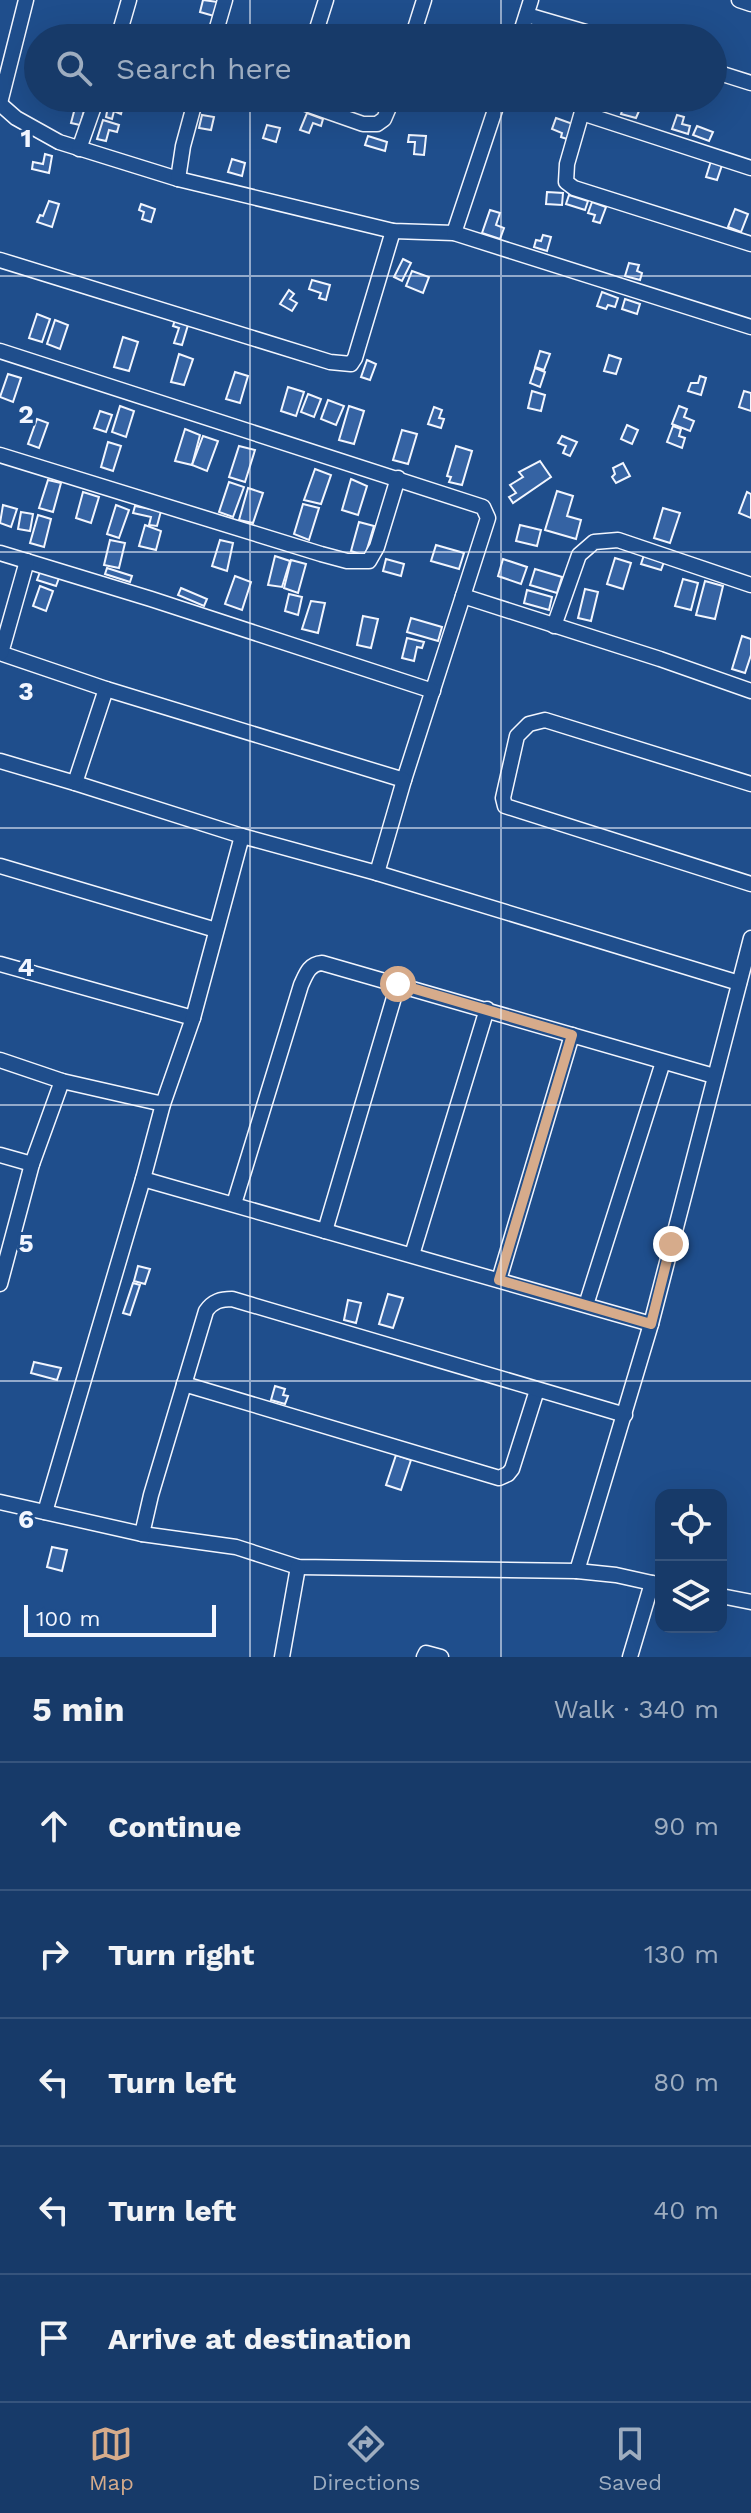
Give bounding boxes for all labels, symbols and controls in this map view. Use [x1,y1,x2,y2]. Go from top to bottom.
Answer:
search box [24,24,727,112]
icon: search [52,46,96,90]
text: Search here [116,51,292,86]
text: 1 [20,123,32,153]
text: 2 [18,399,34,429]
text: 3 [18,676,34,706]
text: 4 [18,952,35,982]
route start [380,966,416,1002]
route end [653,1226,689,1262]
text: 5 [18,1228,34,1258]
map controls [655,1489,727,1633]
button: locate [655,1489,727,1561]
text: 6 [18,1504,34,1534]
button: layers [655,1561,727,1633]
scale bar [24,1601,216,1637]
text: 100 m [36,1606,100,1631]
text: 5 min [32,1689,125,1729]
text: Walk · 340 m [554,1694,719,1724]
icon: ahead [32,1804,76,1848]
text: Continue [108,1809,241,1844]
text: 90 m [653,1811,719,1841]
icon: right [32,1932,76,1976]
text: Turn right [108,1937,254,1972]
text: 130 m [644,1939,719,1969]
icon: left [32,2060,76,2104]
text: Turn left [108,2065,236,2100]
text: 80 m [653,2067,719,2097]
icon: left [32,2188,76,2232]
text: Turn left [108,2193,236,2228]
text: 40 m [653,2195,719,2225]
icon: arrive [32,2316,76,2360]
text: Arrive at destination [108,2321,412,2356]
tab: Map [89,2422,134,2495]
tab: Directions [312,2422,420,2495]
tab: Saved [598,2422,662,2495]

